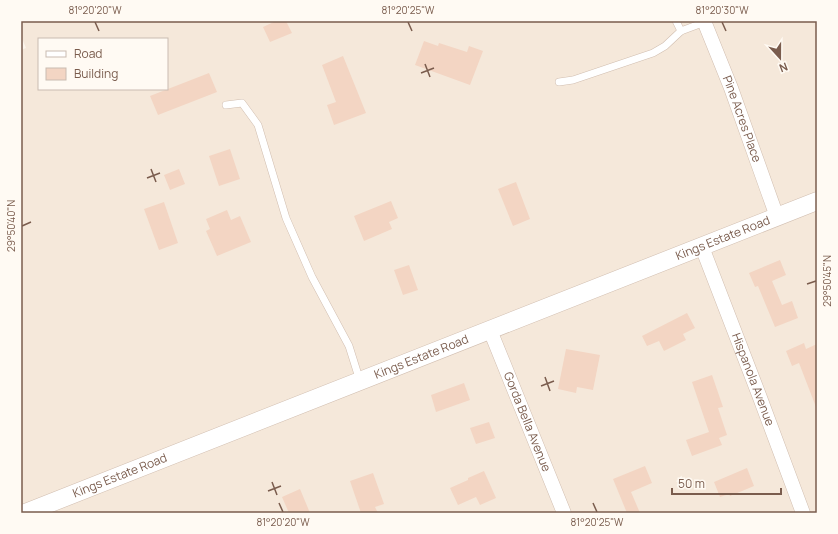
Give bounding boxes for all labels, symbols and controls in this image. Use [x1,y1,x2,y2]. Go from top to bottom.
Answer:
text: 81°20'20"W [68,3,122,17]
text: 81°20'25"W [382,3,435,17]
text: 81°20'30"W [695,3,749,17]
legend [38,38,168,90]
north arrow [760,38,800,78]
text: Road [74,45,102,62]
text: N [777,59,790,76]
text: Building [74,65,118,82]
street label: Pine Acres Place [719,73,766,164]
text: 29°50'40"N [4,200,18,252]
street label: Kings Estate Road [673,211,772,264]
text: 29°50'45"N [820,255,834,307]
street label: Kings Estate Road [372,330,471,383]
street label: Hispanola Avenue [728,330,779,428]
street label: Gorda Bella Avenue [500,369,555,474]
street label: Kings Estate Road [70,449,169,501]
scale bar [672,470,781,496]
text: 50 m [678,475,705,492]
text: 81°20'20"W [256,515,310,529]
text: 81°20'25"W [571,515,624,529]

